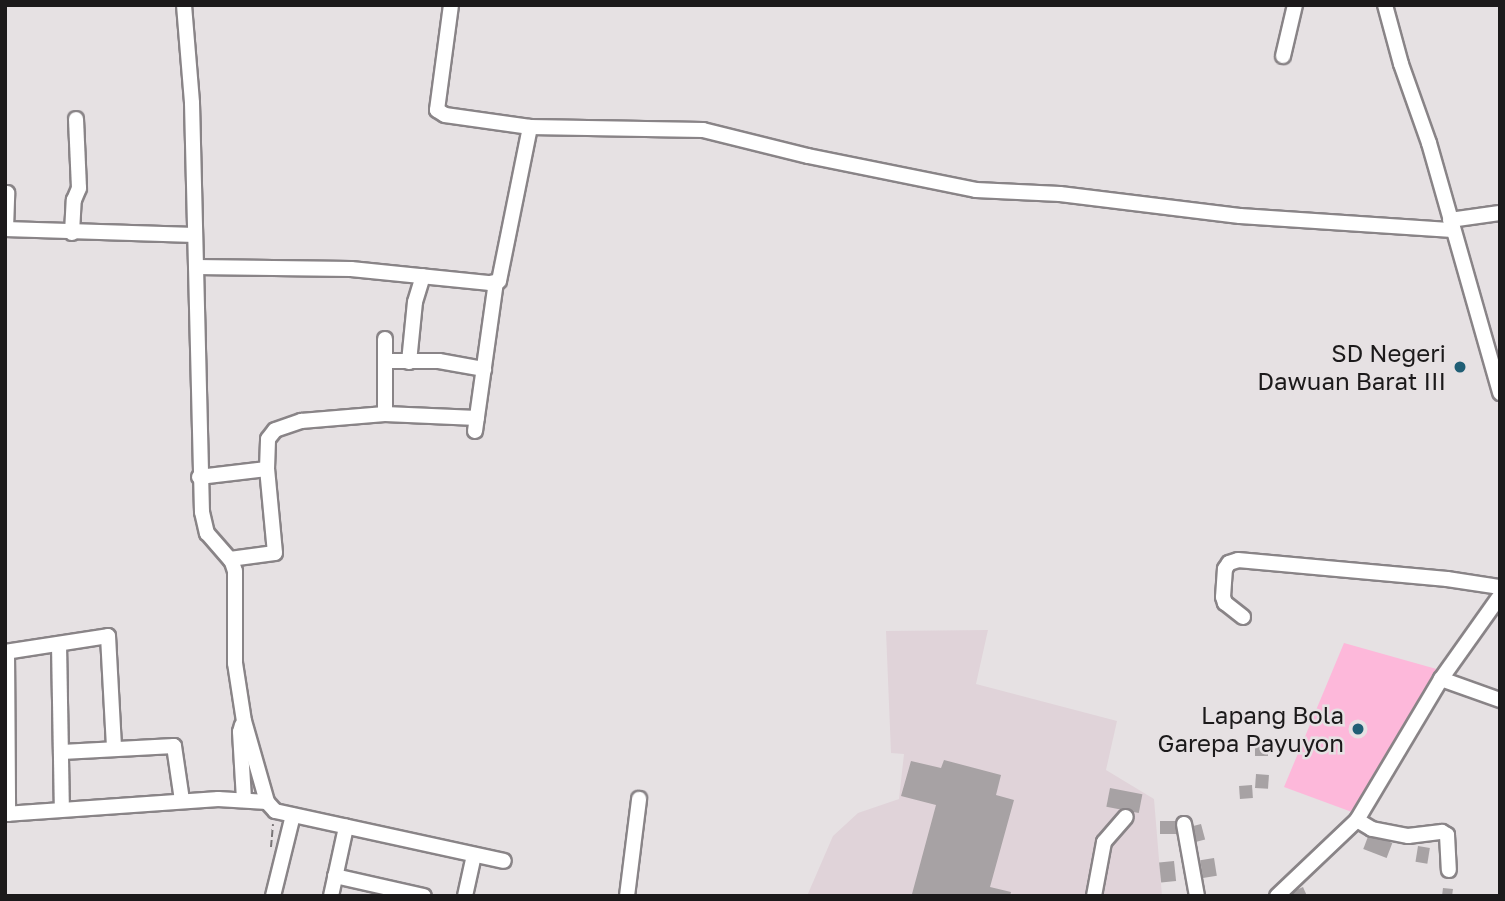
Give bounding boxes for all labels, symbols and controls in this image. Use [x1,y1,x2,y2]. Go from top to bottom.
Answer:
place label: SD Negeri Dawuan Barat III [1257,339,1446,395]
marker: SD Negeri Dawuan Barat III [1452,359,1468,375]
place label: Lapang Bola Garepa Payuyon [1158,701,1344,757]
marker: Lapang Bola Garepa Payuyon [1350,721,1366,737]

